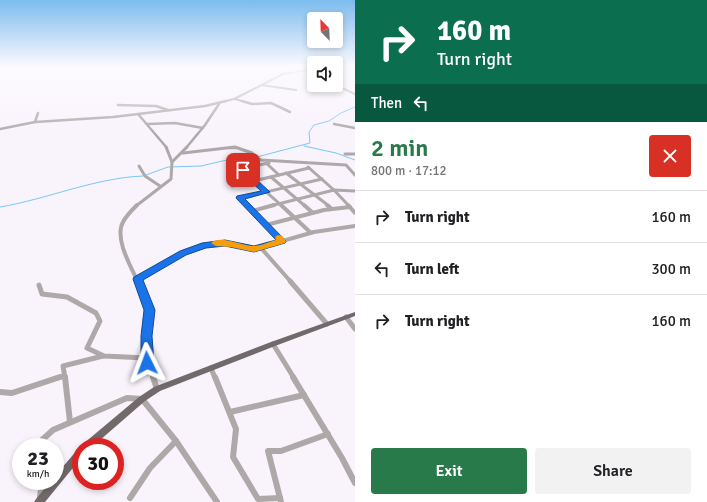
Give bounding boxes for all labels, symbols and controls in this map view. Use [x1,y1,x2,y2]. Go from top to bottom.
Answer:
north arrow [307,12,343,48]
map controls [307,12,343,92]
text: 160 m [437,14,511,48]
icon: right [371,16,423,68]
text: Turn right [437,48,512,70]
button: sound [307,56,343,92]
icon: left [410,92,432,114]
text: Then [371,94,402,112]
text: 2 min [371,133,428,163]
button: close [649,135,691,177]
pin [226,153,260,187]
icon: arrive [232,159,254,181]
text: 800 m · 17:12 [371,163,447,179]
icon: right [371,206,393,228]
text: Turn right [405,208,470,226]
text: 160 m [651,208,691,226]
icon: left [371,258,393,280]
text: Turn left [405,260,459,278]
text: 300 m [651,260,691,278]
icon: right [371,310,393,332]
text: Turn right [405,312,470,330]
text: 160 m [651,312,691,330]
position arrow [126,342,168,384]
speed limit sign: 30 [72,438,124,490]
text: 23 [27,446,49,471]
button: Exit [371,448,527,494]
button: Share [535,448,691,494]
text: km/h [27,468,49,480]

